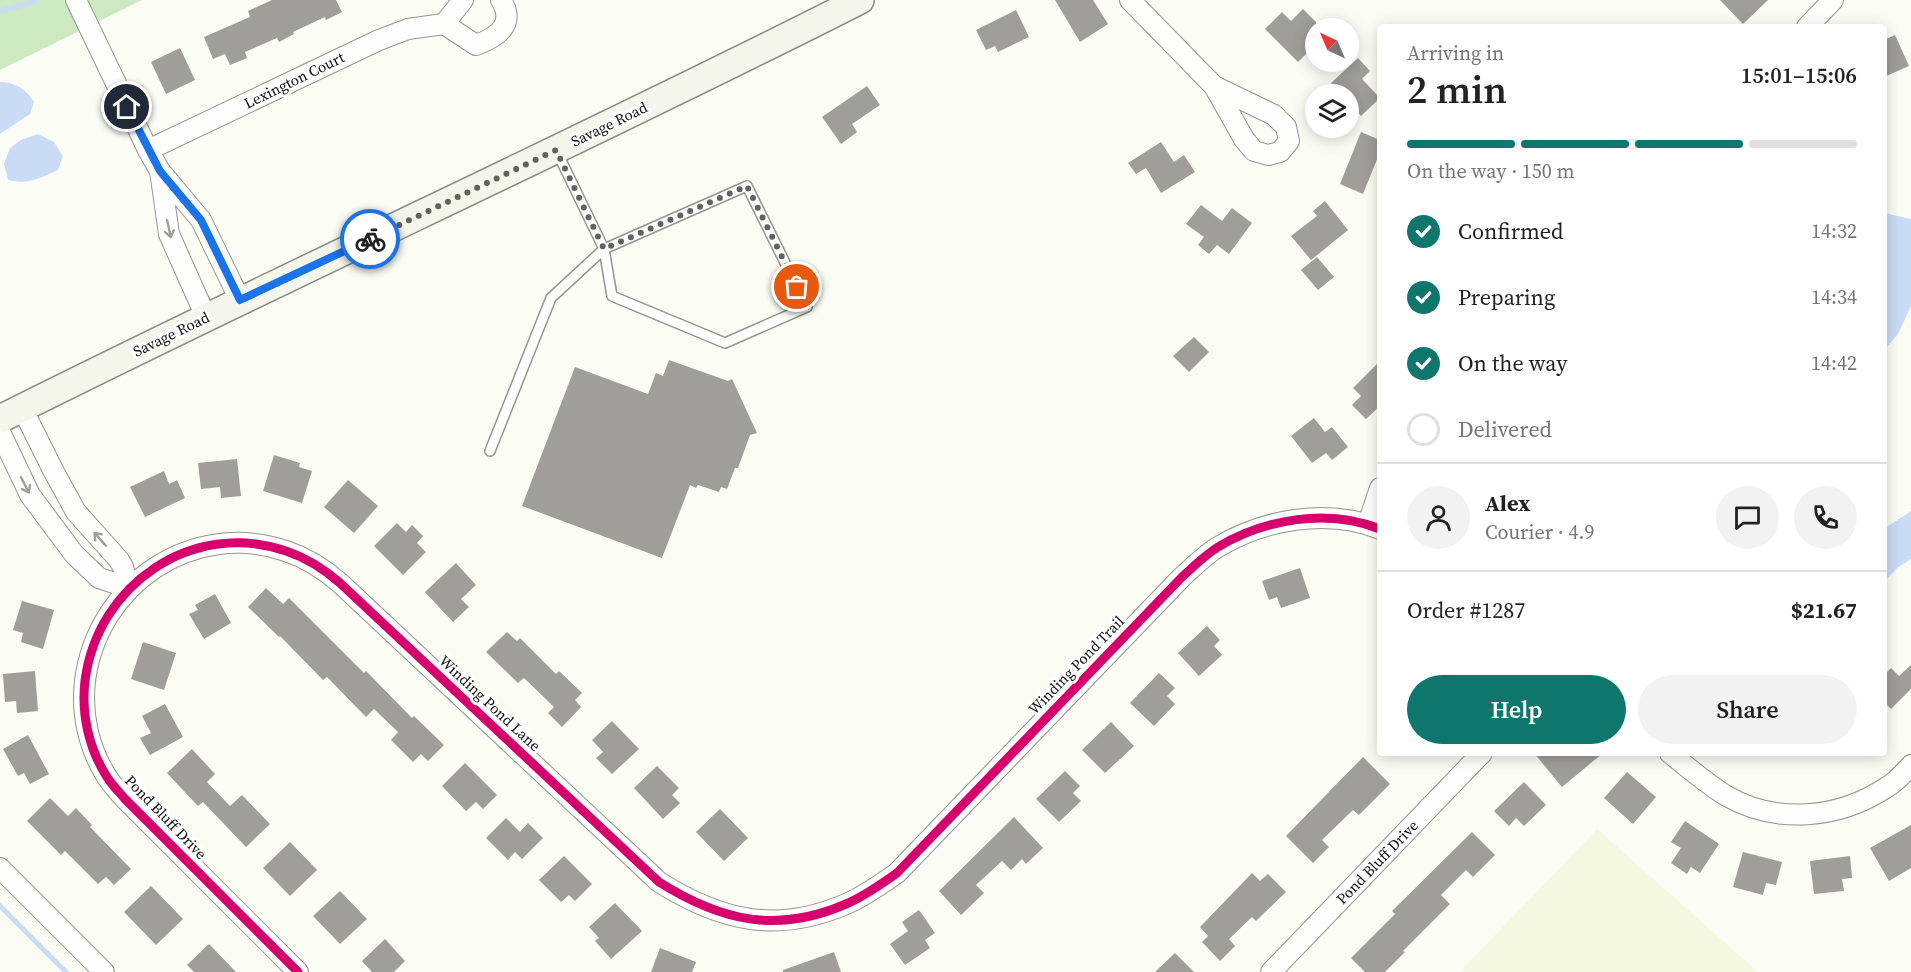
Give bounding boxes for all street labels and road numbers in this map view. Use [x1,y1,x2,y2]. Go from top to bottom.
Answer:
street label: Lexington Court [240,47,348,113]
street label: Savage Road [567,96,651,152]
street label: Savage Road [129,306,213,362]
street label: Winding Pond Trail [1023,611,1129,719]
street label: Winding Pond Lane [435,650,546,756]
street label: Pond Bluff Drive [120,770,212,864]
street label: Pond Bluff Drive [1331,815,1423,909]

